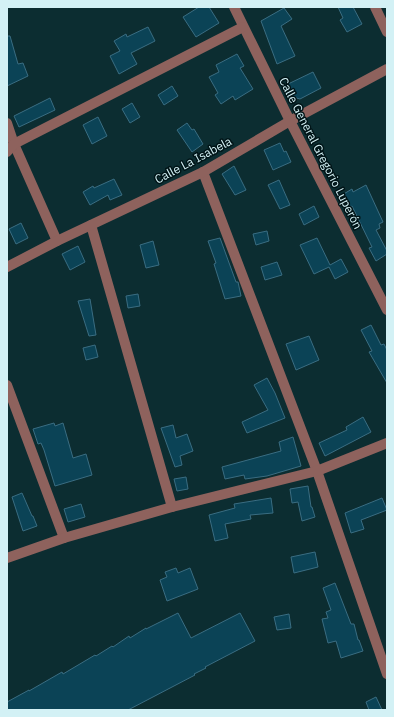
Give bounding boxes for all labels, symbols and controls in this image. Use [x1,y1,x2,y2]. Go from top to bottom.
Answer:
street label: Calle General Gregorio Luperón [276,75,366,231]
street label: Calle La Isabela [152,133,235,187]

